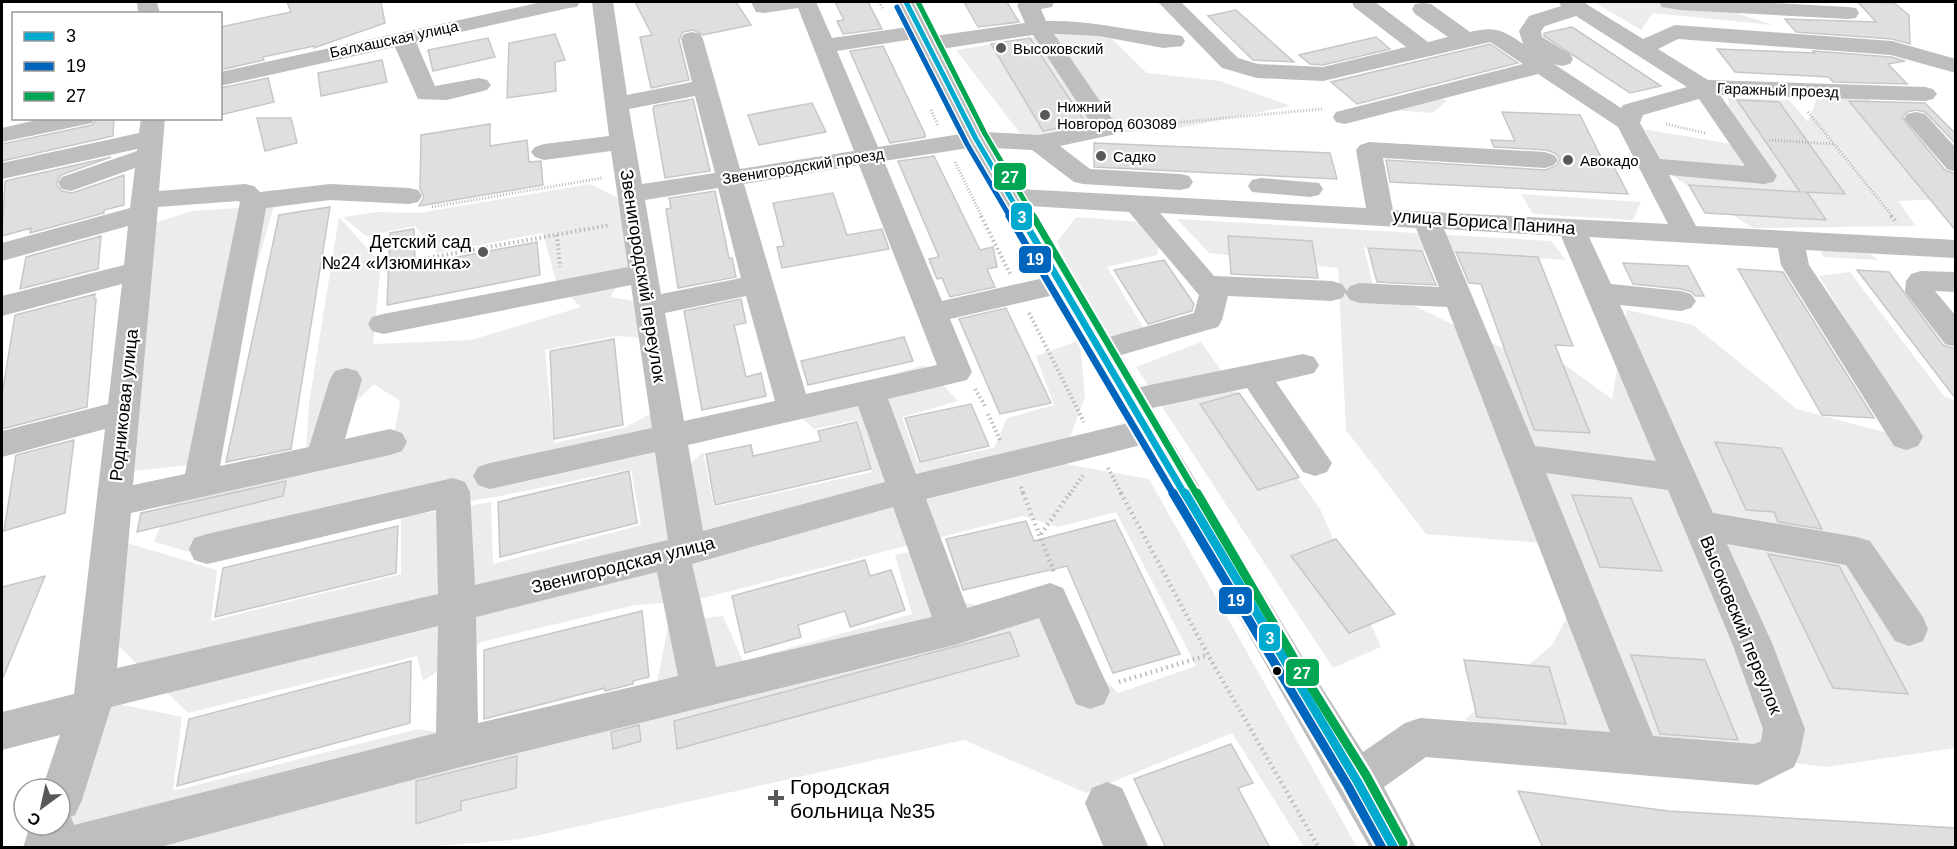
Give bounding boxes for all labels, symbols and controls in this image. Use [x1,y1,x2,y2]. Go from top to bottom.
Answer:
legend [12,12,222,120]
street label: Балхашская улица [328,17,460,61]
text: 3 [66,26,76,46]
place label: Высоковский [1013,40,1104,57]
marker: Высоковский [994,41,1008,55]
text: 19 [66,56,86,76]
street label: Гаражный проезд [1717,79,1840,101]
text: 27 [66,86,86,106]
place label: Нижний Новгород 603089 [1057,98,1177,132]
marker: Нижний Новгород 603089 [1038,108,1052,122]
street label: Звенигородский проезд [721,145,885,187]
place label: Садко [1113,148,1156,165]
marker: Садко [1094,149,1108,163]
place label: Авокадо [1580,152,1638,169]
marker: Авокадо [1561,153,1575,167]
line badge: 27 [993,162,1027,191]
street label: Звенигородский переулок [616,168,670,384]
text: 27 [1001,169,1019,186]
line badge: 3 [1010,202,1033,231]
street label: улица Бориса Панина [1392,206,1577,238]
text: 3 [1018,209,1027,226]
place label: Детский сад №24 «Изюминка» [322,232,471,273]
marker: Детский сад №24 «Изюминка» [476,245,490,259]
line badge: 19 [1018,245,1052,274]
text: 19 [1026,251,1044,268]
street label: Родниковая улица [106,327,142,482]
street label: Звенигородская улица [529,532,718,597]
street label: Высоковский переулок [1696,533,1786,717]
line badge: 19 [1218,586,1253,615]
text: 19 [1227,592,1245,609]
line badge: 3 [1258,623,1281,652]
text: 3 [1266,630,1275,647]
line badge: 27 [1285,658,1320,687]
unlabelled marker [1271,665,1283,677]
text: 27 [1293,665,1311,682]
place label: Городская больница №35 [790,775,935,822]
north arrow [12,777,72,837]
marker: Городская больница №35 [767,789,785,807]
text: С [24,809,44,829]

